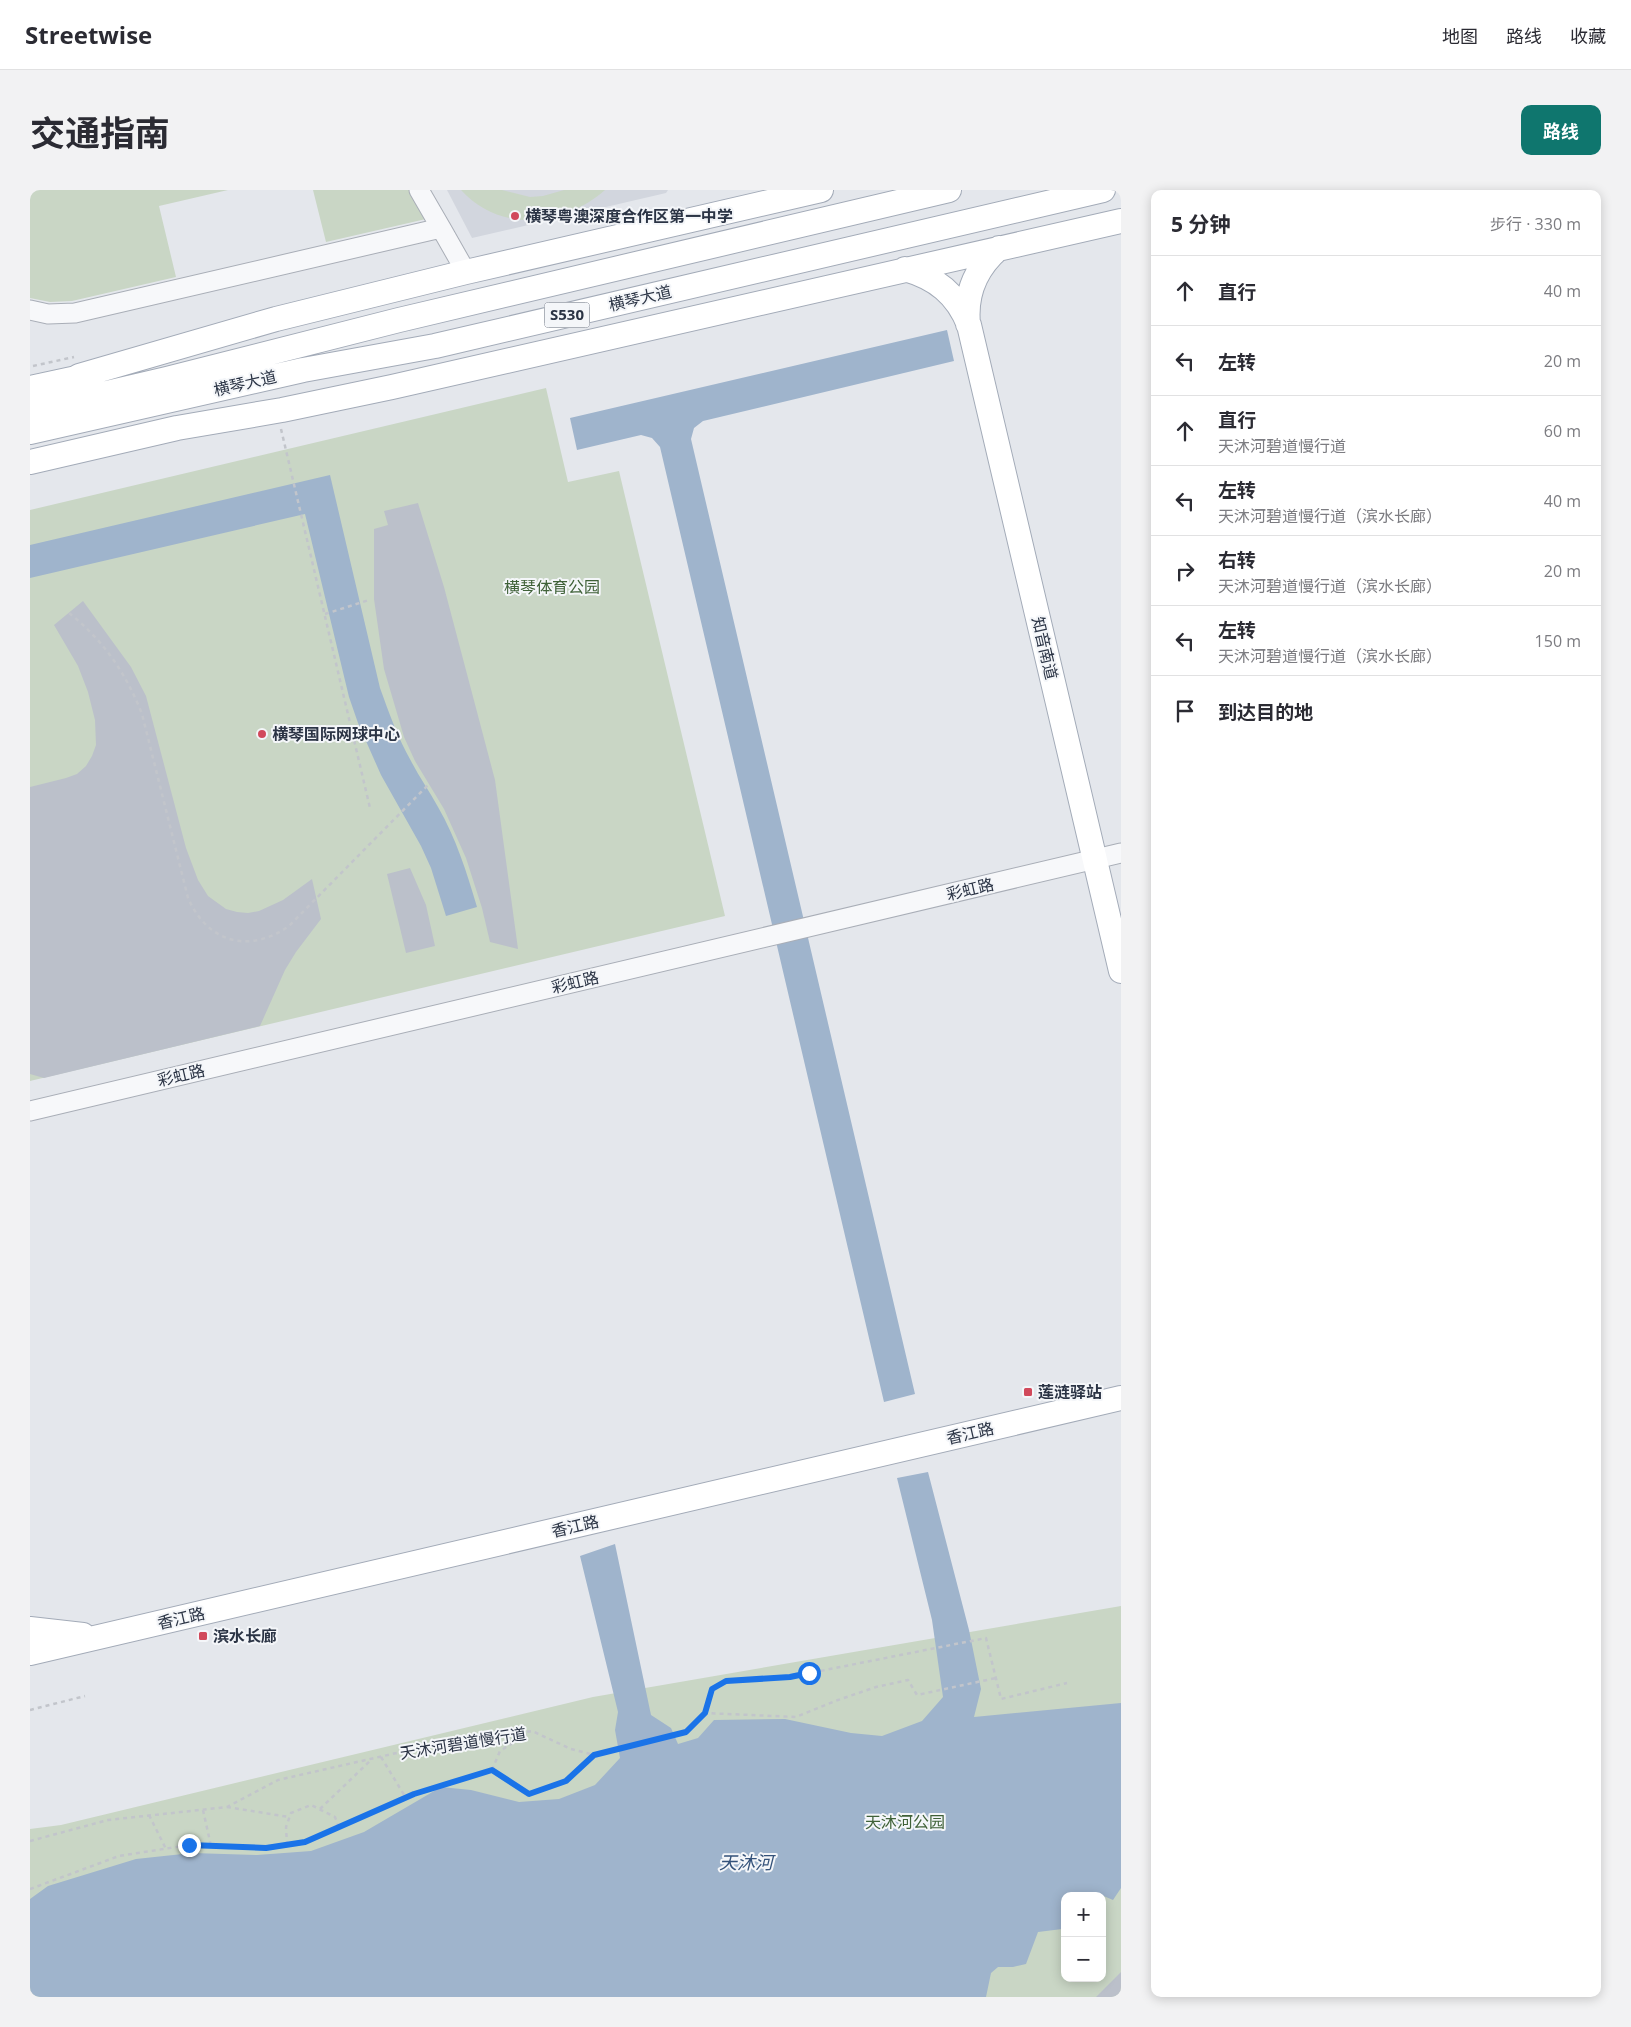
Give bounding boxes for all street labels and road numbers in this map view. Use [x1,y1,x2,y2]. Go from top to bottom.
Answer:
street label: 横琴大道 [606,280,674,316]
road number: S530 [544,302,590,328]
street label: 横琴大道 [211,365,279,401]
street label: 知音南道 [1027,614,1063,682]
street label: 彩虹路 [944,873,996,905]
street label: 彩虹路 [549,966,601,998]
street label: 彩虹路 [155,1059,207,1091]
street label: 香江路 [944,1417,996,1449]
street label: 香江路 [549,1510,601,1542]
street label: 香江路 [155,1602,207,1634]
street label: 天沐河碧道慢行道 [398,1722,528,1764]

